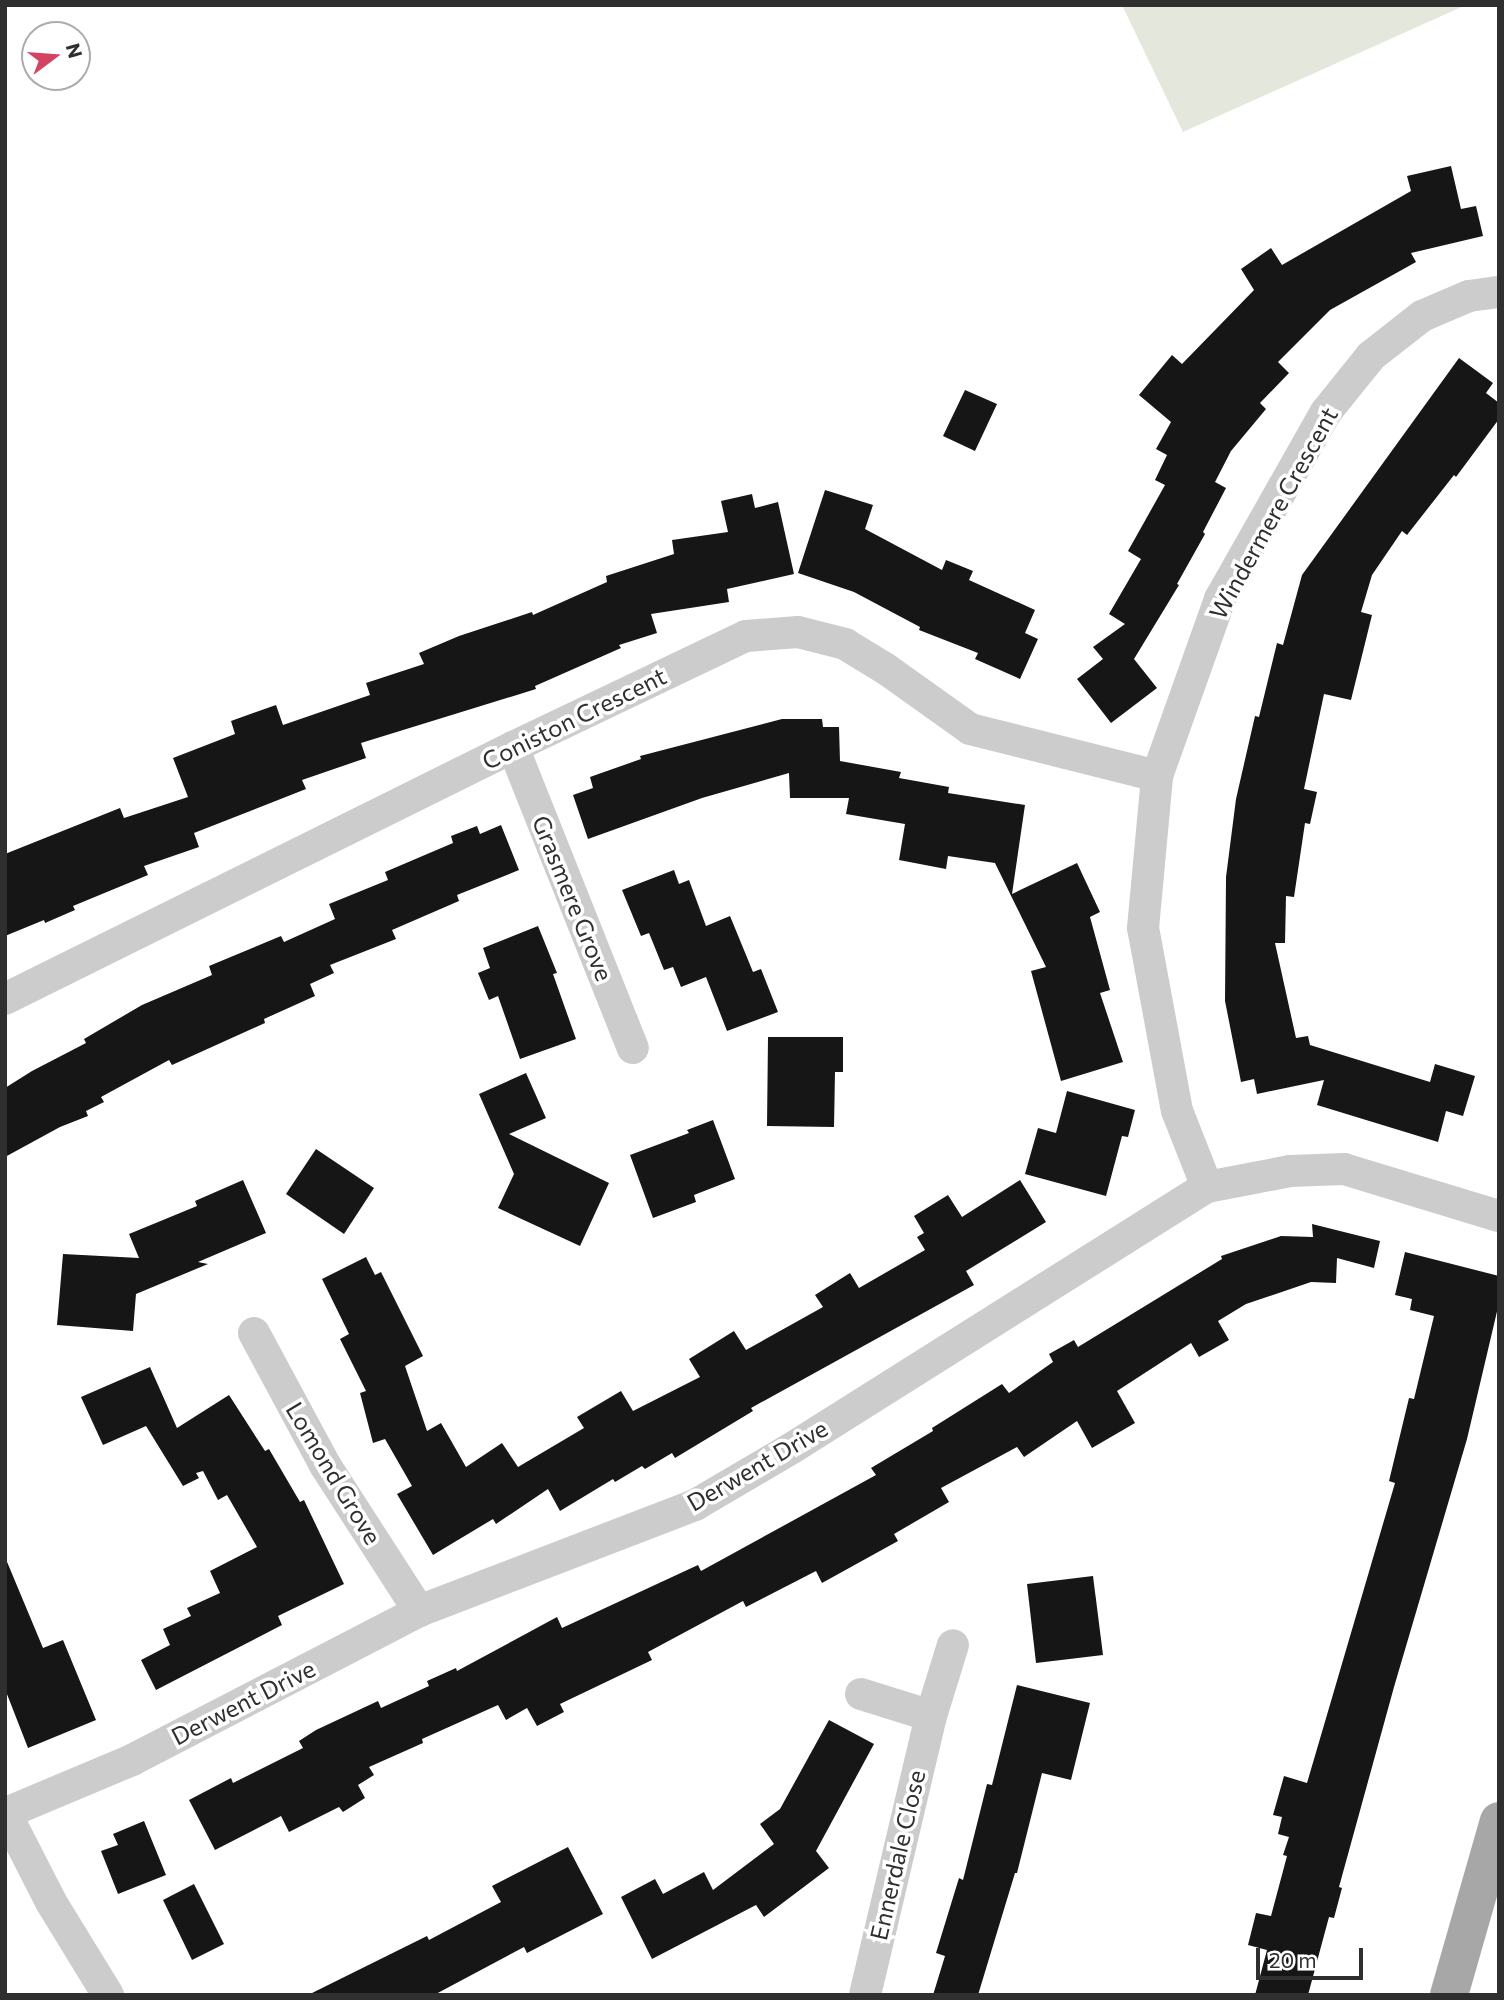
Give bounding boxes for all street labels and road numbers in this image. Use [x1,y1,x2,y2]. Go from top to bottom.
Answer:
street label: Windermere Crescent [1203,402,1343,624]
street label: Coniston Crescent [477,661,671,775]
street label: Grasmere Grove [527,811,619,985]
street label: Lomond Grove [280,1397,388,1549]
street label: Derwent Drive [682,1413,832,1517]
street label: Derwent Drive [166,1653,320,1751]
street label: Ennerdale Close [863,1767,931,1943]

